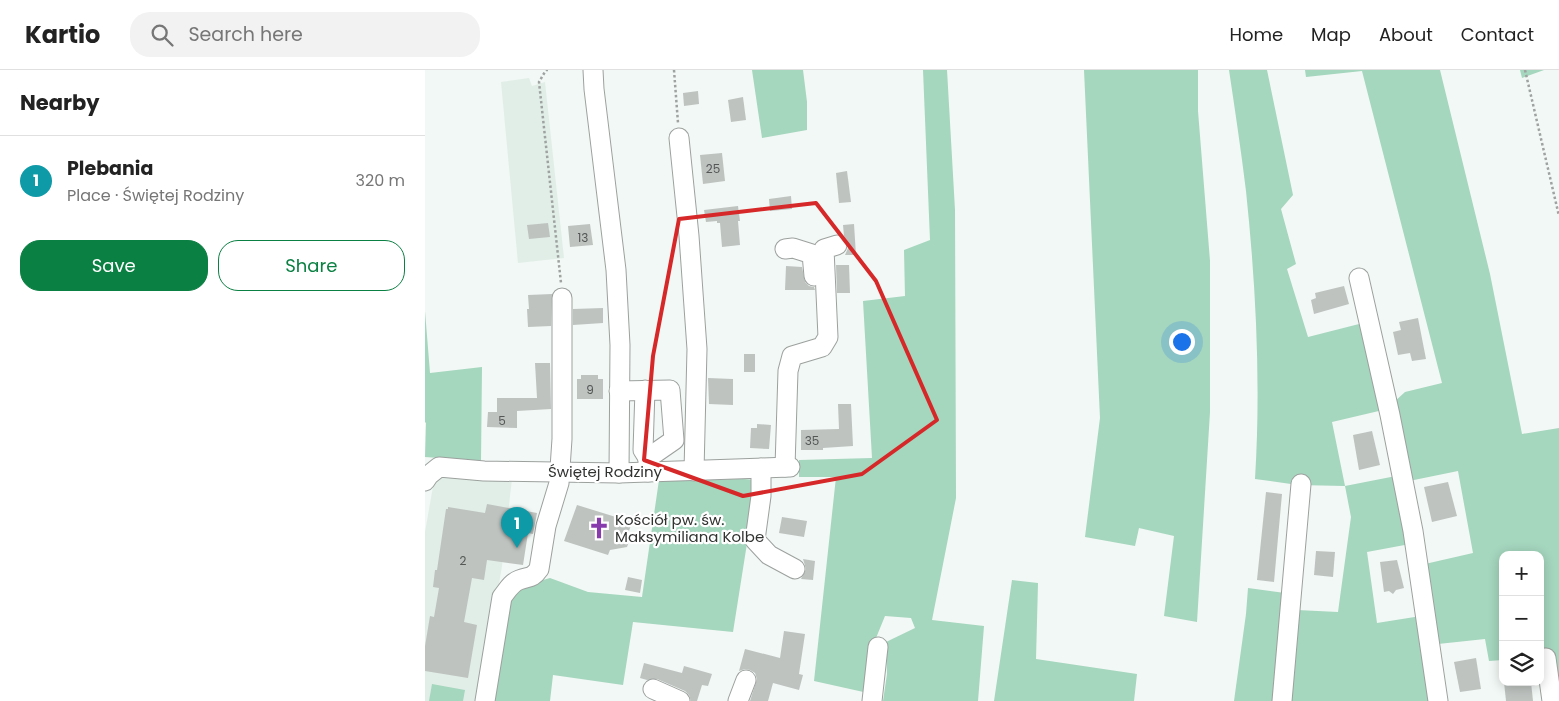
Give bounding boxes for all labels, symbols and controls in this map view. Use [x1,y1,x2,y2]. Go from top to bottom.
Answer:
search box [130,12,480,57]
text: Kartio [25,18,100,51]
icon: search [148,21,176,49]
text: Search here [188,21,303,48]
text: Home [1229,22,1283,47]
text: Map [1311,22,1351,47]
text: About [1379,22,1433,47]
text: Contact [1461,22,1534,47]
text: Nearby [20,88,100,117]
text: Plebania [67,155,153,182]
house number: 25 [706,160,720,177]
text: 1 [33,169,39,192]
text: 320 m [356,169,405,192]
text: Place · Świętej Rodziny [67,184,244,207]
house number: 13 [578,229,588,246]
button: Save [20,240,208,291]
button: Share [218,240,405,291]
your location [1169,329,1195,355]
house number: 9 [586,381,594,398]
house number: 5 [498,412,506,429]
house number: 35 [805,432,819,449]
street label: Świętej Rodziny [548,461,663,482]
pin: 1 [501,507,533,548]
place label: Kościół pw. św. Maksymiliana Kolbe [615,509,764,547]
church icon: Kościół pw. św. Maksymiliana Kolbe [586,515,612,541]
map controls [1499,551,1544,686]
button: + [1499,551,1544,596]
house number: 2 [460,552,467,569]
button: − [1499,596,1544,641]
button: layers [1499,641,1544,686]

